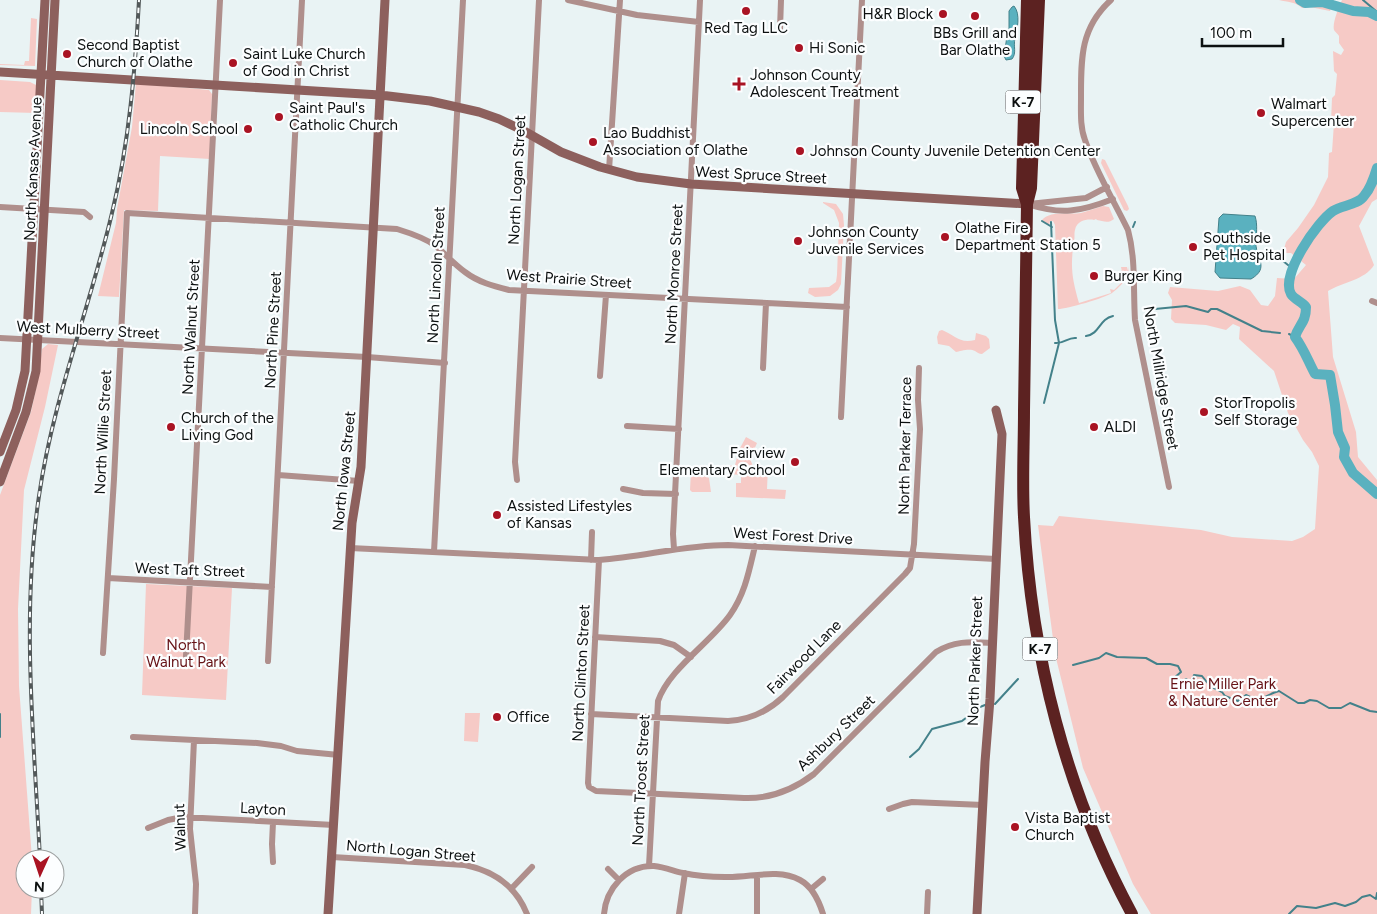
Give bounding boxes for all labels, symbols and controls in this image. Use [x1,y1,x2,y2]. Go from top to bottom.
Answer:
marker: Red Tag LLC [740,5,752,17]
place label: H&R Block [862,5,934,23]
marker: H&R Block [937,8,949,20]
marker: BBs Grill and Bar Olathe [969,10,981,22]
scale bar [1202,15,1283,47]
place label: Red Tag LLC [704,19,788,37]
place label: BBs Grill and Bar Olathe [933,24,1017,59]
text: 100 m [1210,24,1252,42]
place label: Second Baptist Church of Olathe [77,36,193,71]
place label: Hi Sonic [809,39,865,57]
marker: Hi Sonic [793,42,805,54]
place label: Saint Luke Church of God in Christ [243,45,365,80]
marker: Second Baptist Church of Olathe [61,48,73,60]
marker: Saint Luke Church of God in Christ [227,57,239,69]
place label: Johnson County Adolescent Treatment [750,66,900,101]
marker: Johnson County Adolescent Treatment [732,77,746,91]
road number: K-7 [1006,90,1040,114]
place label: Walmart Supercenter [1271,95,1354,130]
street label: North Kansas Avenue [20,97,46,241]
place label: Saint Paul's Catholic Church [289,99,398,134]
marker: Walmart Supercenter [1255,107,1267,119]
marker: Saint Paul's Catholic Church [273,111,285,123]
street label: North Logan Street [505,114,529,245]
place label: Lincoln School [140,120,238,138]
marker: Lincoln School [242,123,254,135]
place label: Lao Buddhist Association of Olathe [603,124,748,159]
marker: Lao Buddhist Association of Olathe [587,136,599,148]
place label: Johnson County Juvenile Detention Center [810,142,1100,160]
marker: Johnson County Juvenile Detention Center [794,145,806,157]
street label: West Spruce Street [695,163,828,187]
street label: North Monroe Street [661,203,687,345]
street label: North Lincoln Street [423,206,449,344]
place label: Olathe Fire Department Station 5 [955,219,1101,254]
place label: Johnson County Juvenile Services [808,223,924,258]
place label: Southside Pet Hospital [1203,229,1285,264]
marker: Olathe Fire Department Station 5 [939,231,951,243]
marker: Johnson County Juvenile Services [792,235,804,247]
marker: Southside Pet Hospital [1187,241,1199,253]
street label: North Walnut Street [178,258,204,395]
street label: West Prairie Street [506,266,633,292]
place label: Burger King [1104,267,1182,285]
marker: Burger King [1088,270,1100,282]
street label: North Pine Street [261,271,285,389]
street label: North Millridge Street [1139,305,1183,452]
street label: West Mulberry Street [16,317,160,343]
street label: North Willie Street [91,369,115,495]
street label: North Parker Terrace [895,377,915,515]
place label: StorTropolis Self Storage [1214,394,1297,429]
marker: StorTropolis Self Storage [1198,406,1210,418]
place label: Church of the Living God [181,409,274,444]
street label: North Iowa Street [329,410,359,532]
place label: ALDI [1104,418,1136,436]
marker: Church of the Living God [165,421,177,433]
marker: ALDI [1088,421,1100,433]
place label: Fairview Elementary School [659,444,785,479]
marker: Fairview Elementary School [789,456,801,468]
place label: Assisted Lifestyles of Kansas [507,497,632,532]
marker: Assisted Lifestyles of Kansas [491,509,503,521]
street label: West Forest Drive [733,524,853,548]
street label: West Taft Street [135,559,246,581]
street label: North Parker Street [964,595,986,727]
street label: North Clinton Street [568,604,594,742]
street label: Fairwood Lane [763,616,845,698]
park label: North Walnut Park [146,636,226,671]
road number: K-7 [1022,638,1058,661]
park label: Ernie Miller Park & Nature Center [1168,675,1278,710]
street label: Ashbury Street [793,691,879,775]
place label: Office [507,708,550,726]
marker: Office [491,711,503,723]
street label: North Troost Street [629,714,653,846]
street label: Layton [240,799,286,819]
street label: Walnut [170,803,190,851]
place label: Vista Baptist Church [1025,809,1111,844]
marker: Vista Baptist Church [1009,821,1021,833]
street label: North Logan Street [345,836,477,866]
north arrow [15,849,65,899]
text: N [33,878,45,895]

